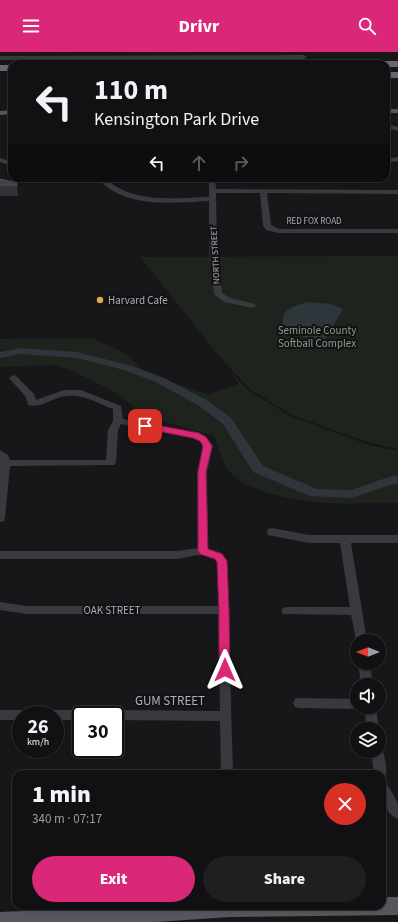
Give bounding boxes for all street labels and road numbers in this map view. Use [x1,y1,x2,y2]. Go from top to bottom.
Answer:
street label: RED FOX ROAD [286,215,342,228]
street label: NORTH STREET [207,225,224,284]
street label: OAK STREET [83,603,141,618]
street label: GUM STREET [135,692,205,710]

